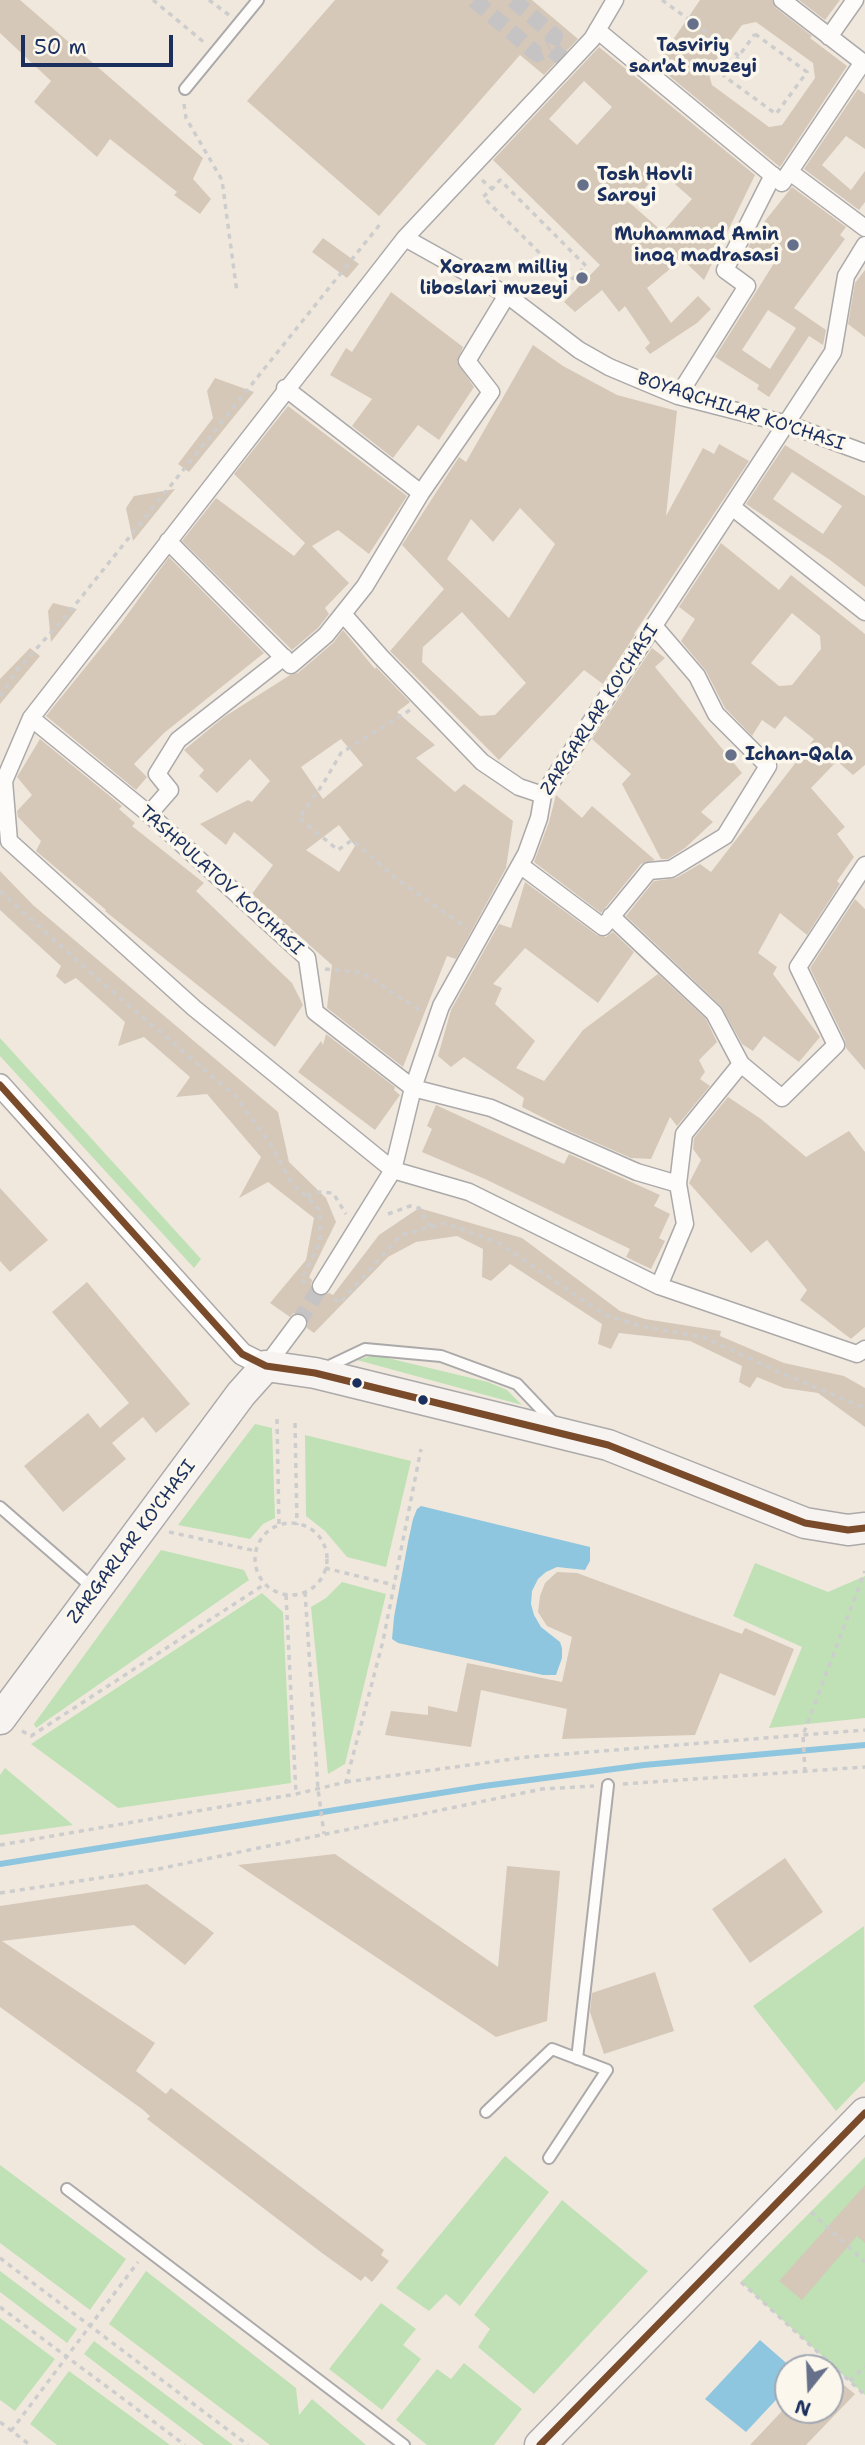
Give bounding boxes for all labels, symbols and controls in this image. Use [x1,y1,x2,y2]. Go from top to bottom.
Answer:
marker: Tasviriy san'at muzeyi [685,16,701,32]
scale bar [24,21,177,65]
text: 50 m [34,33,87,61]
place label: Tasviriy san'at muzeyi [629,35,757,78]
place label: Tosh Hovli Saroyi [597,164,693,206]
marker: Tosh Hovli Saroyi [575,177,591,193]
place label: Muhammad Amin inoq madrasasi [614,224,779,266]
marker: Muhammad Amin inoq madrasasi [785,237,801,253]
place label: Xorazm milliy liboslari muzeyi [420,257,568,300]
marker: Xorazm milliy liboslari muzeyi [574,270,590,286]
street label: BOYAQCHILAR KO'CHASI [634,368,848,456]
street label: ZARGARLAR KO'CHASI [537,621,663,799]
place label: Ichan-Qala [745,744,853,766]
marker: Ichan-Qala [723,747,739,763]
street label: TASHPULATOV KO'CHASI [135,802,307,960]
unlabelled marker [350,1376,364,1390]
unlabelled marker [416,1393,430,1407]
street label: ZARGARLAR KO'CHASI [63,1456,201,1628]
north arrow [774,2354,844,2424]
text: N [792,2393,814,2422]

